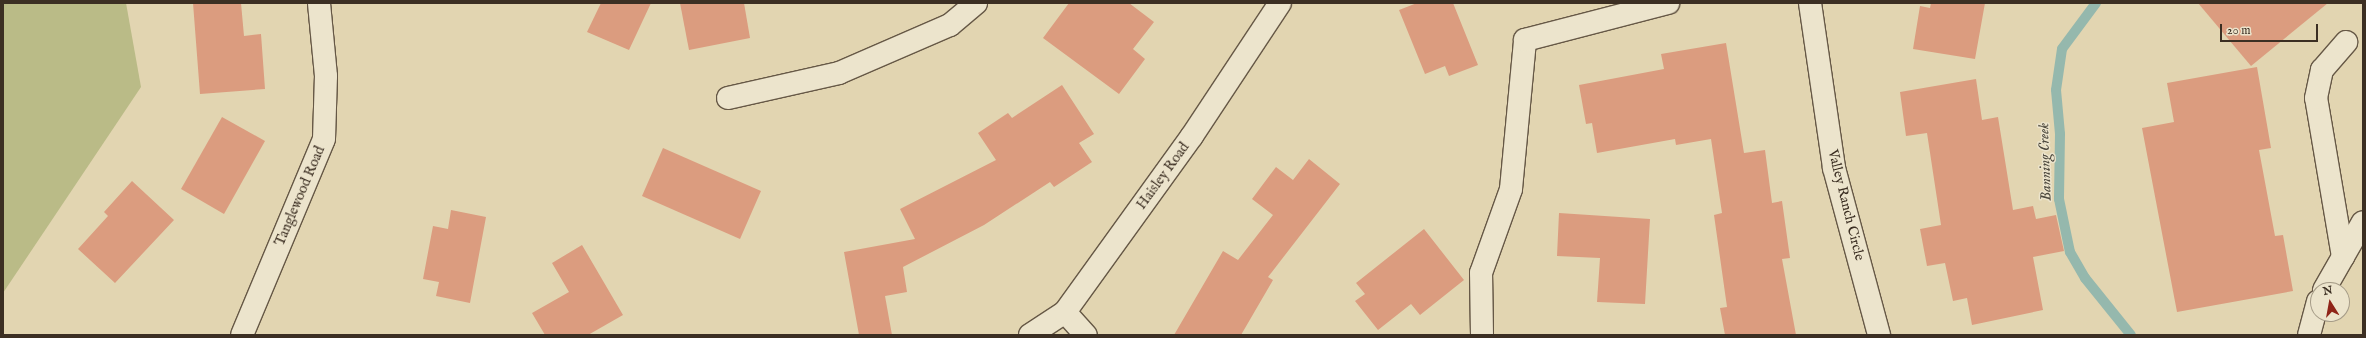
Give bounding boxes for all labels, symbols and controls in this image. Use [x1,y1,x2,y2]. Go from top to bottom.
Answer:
scale bar [2222,16,2320,42]
text: 20 m [2227,23,2250,38]
water label: Banning Creek [2035,122,2055,202]
street label: Haisley Road [1133,139,1193,213]
street label: Tanglewood Road [271,144,329,248]
street label: Valley Ranch Circle [1824,148,1868,262]
north arrow [2310,282,2350,322]
text: N [2322,283,2334,299]

